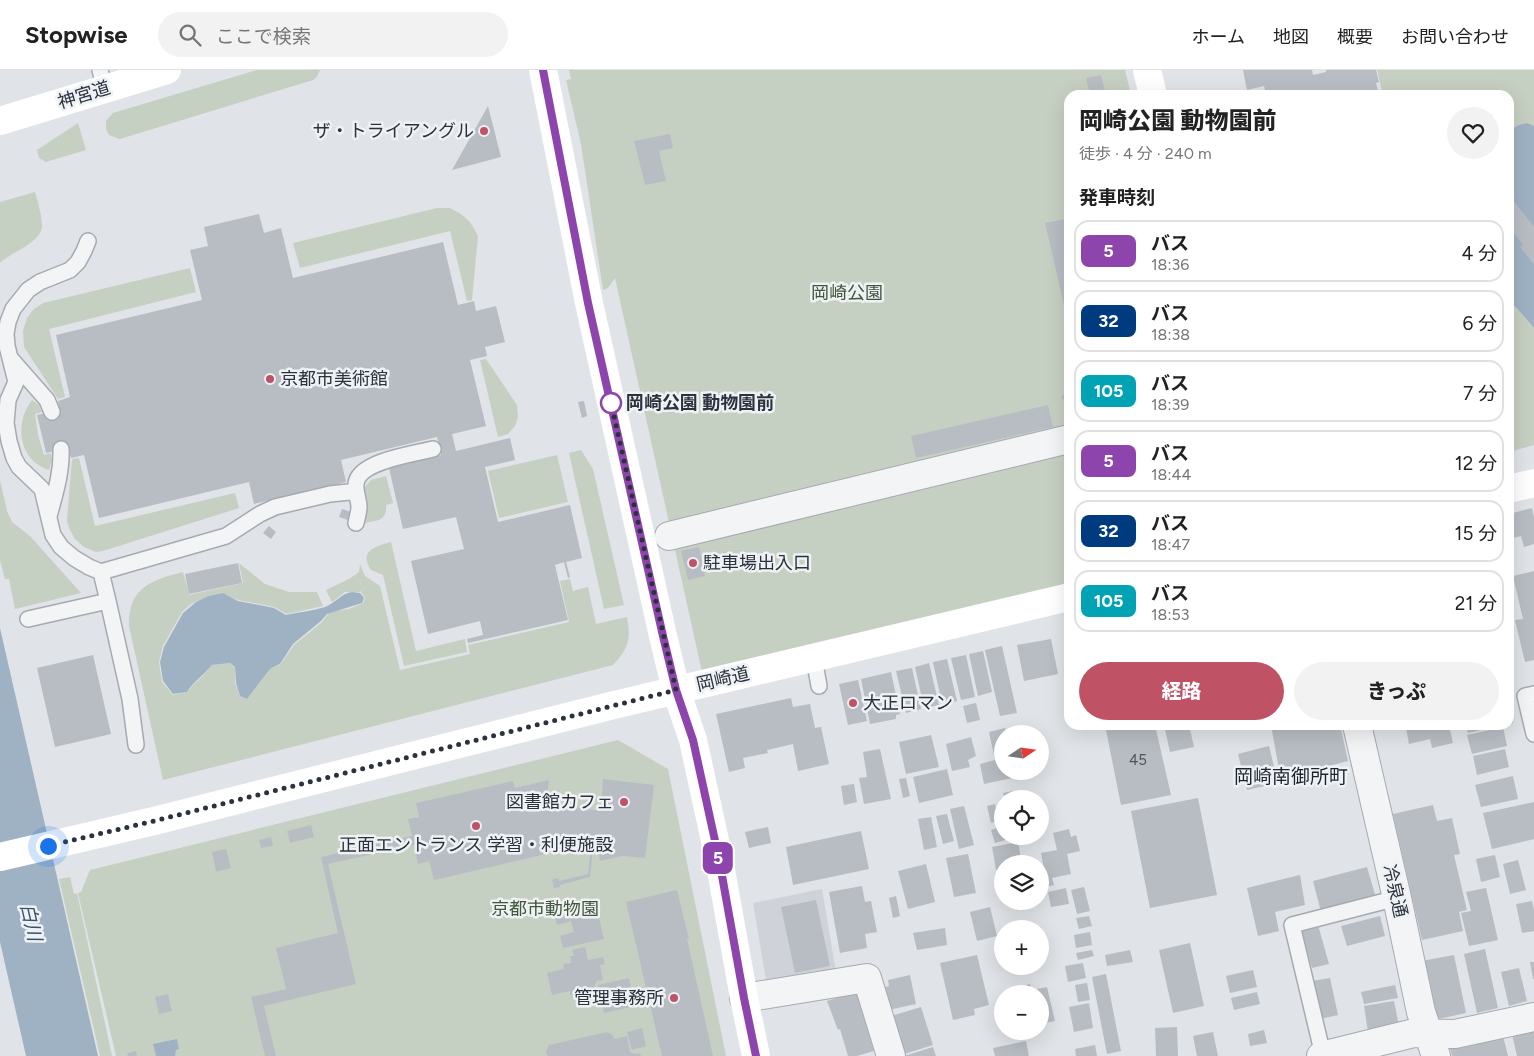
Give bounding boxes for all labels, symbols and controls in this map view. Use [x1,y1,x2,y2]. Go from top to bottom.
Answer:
search box [158,12,508,57]
text: Stopwise [25,20,128,49]
icon: search [176,21,204,49]
text: ここで検索 [216,25,311,48]
text: ホーム [1192,26,1245,48]
text: 地図 [1273,26,1309,48]
text: 概要 [1337,26,1373,48]
text: お問い合わせ [1401,26,1509,48]
street label: 神宮道 [55,77,113,113]
text: 岡崎公園 動物園前 [1079,106,1277,135]
button: heart [1447,107,1499,159]
place label: ザ・トライアングル [313,120,474,142]
marker: ザ・トライアングル [478,125,490,137]
text: 徒歩 · 4 分 · 240 m [1079,144,1212,163]
text: 発車時刻 [1079,186,1155,209]
text: バス [1151,232,1189,255]
text: 5 [1103,240,1114,262]
text: 4 分 [1462,242,1497,265]
text: 18:36 [1151,255,1189,274]
park label: 岡崎公園 [811,282,883,304]
text: バス [1151,302,1189,325]
text: 32 [1098,310,1119,332]
text: 6 分 [1463,312,1497,335]
text: 18:38 [1151,325,1190,344]
place label: 京都市美術館 [280,368,388,390]
text: バス [1151,372,1189,395]
marker: 京都市美術館 [264,373,276,385]
text: 105 [1094,380,1123,402]
text: 7 分 [1463,382,1497,405]
marker: 岡崎公園 動物園前 [600,392,622,414]
place label: 岡崎公園 動物園前 [626,392,774,414]
text: 18:39 [1151,395,1189,414]
text: バス [1151,442,1189,465]
text: 5 [1103,450,1114,472]
text: 12 分 [1455,452,1497,475]
text: 18:44 [1151,465,1191,484]
text: バス [1151,512,1189,535]
text: 32 [1098,520,1119,542]
text: 15 分 [1455,522,1497,545]
text: 18:47 [1151,535,1190,554]
place label: 駐車場出入口 [703,552,811,574]
marker: 駐車場出入口 [687,557,699,569]
text: バス [1151,582,1189,605]
text: 105 [1094,590,1123,612]
text: 21 分 [1455,592,1497,615]
text: 18:53 [1151,605,1189,624]
street label: 岡崎道 [694,662,752,696]
button: 経路 [1079,662,1284,720]
button: きっぷ [1294,662,1499,720]
place label: 大正ロマン [863,692,953,714]
marker: 大正ロマン [847,697,859,709]
north arrow [994,725,1049,780]
map controls [994,725,1049,1040]
house number: 45 [1129,751,1147,769]
district label: 岡崎南御所町 [1234,765,1348,788]
button: locate [994,790,1049,845]
place label: 図書館カフェ [506,791,614,813]
marker: 図書館カフェ [618,796,630,808]
marker: 正面エントランス 学習・利便施設 [470,820,482,832]
your location [36,834,61,859]
place label: 正面エントランス 学習・利便施設 [339,834,613,856]
line badge: 5 [702,842,734,874]
text: 5 [713,847,723,869]
button: layers [994,855,1049,910]
street label: 冷泉通 [1378,862,1412,920]
park label: 京都市動物園 [491,898,599,920]
water label: 白川 [16,901,47,945]
button: + [994,920,1049,975]
button: − [994,985,1049,1040]
place label: 管理事務所 [574,987,664,1009]
marker: 管理事務所 [668,992,680,1004]

